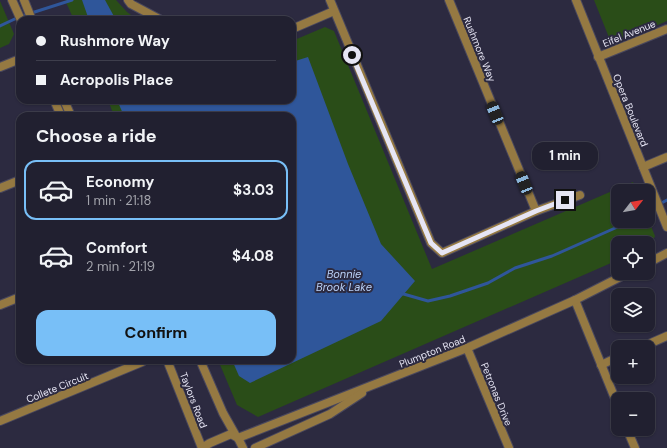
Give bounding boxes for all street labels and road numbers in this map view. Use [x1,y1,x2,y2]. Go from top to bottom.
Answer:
street label: Rushmore Way [461,15,499,84]
street label: Eifel Avenue [601,17,658,50]
street label: Opera Boulevard [610,72,651,148]
street label: Plumpton Road [397,332,467,371]
street label: Petronas Drive [478,361,515,428]
street label: Collete Circuit [24,369,90,406]
street label: Taylors Road [177,371,210,430]

